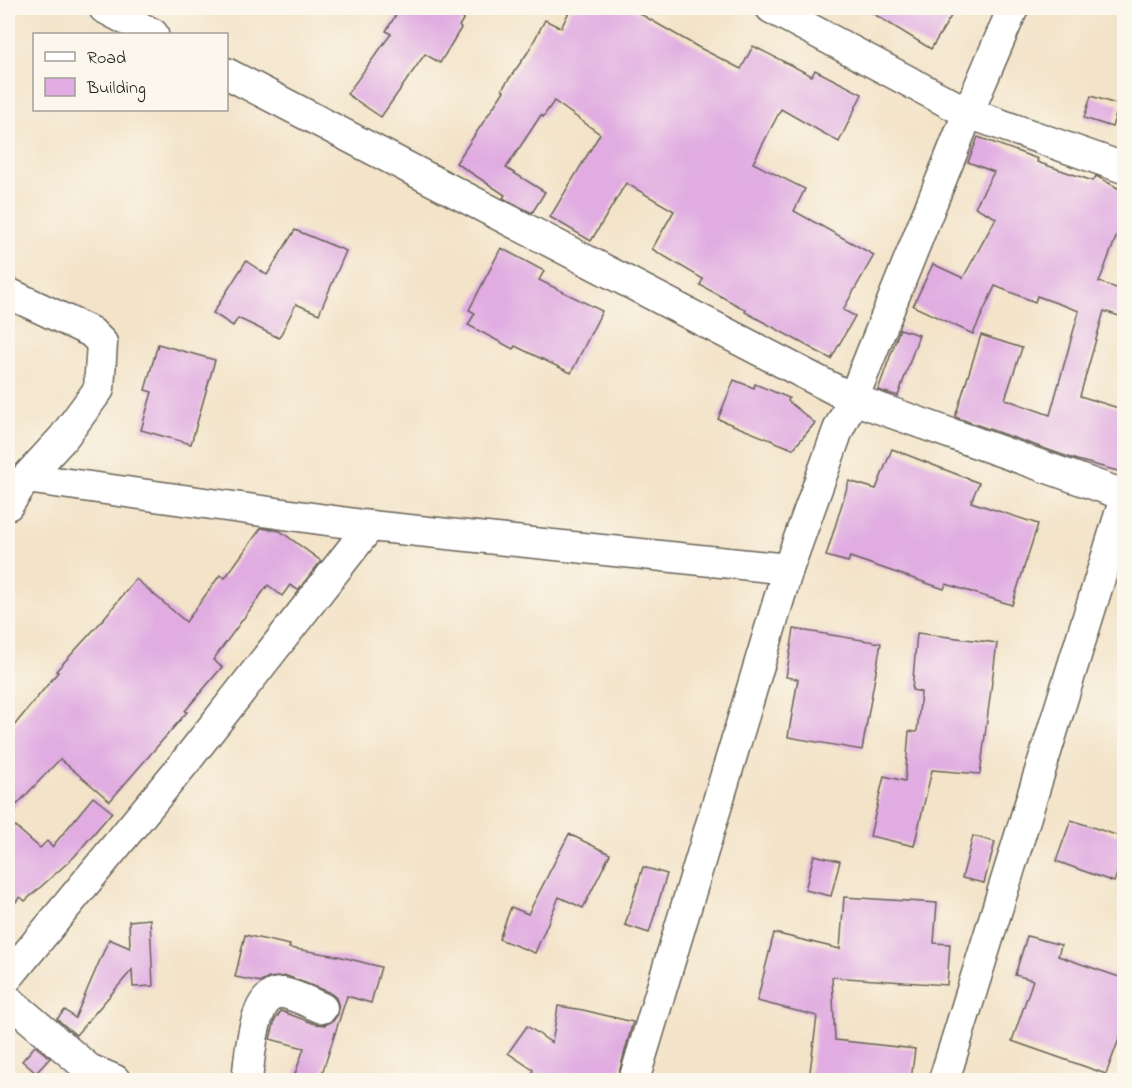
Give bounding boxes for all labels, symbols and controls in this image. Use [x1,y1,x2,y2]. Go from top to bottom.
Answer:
legend [33,33,228,111]
text: Road [87,46,126,72]
text: Building [86,76,146,103]

